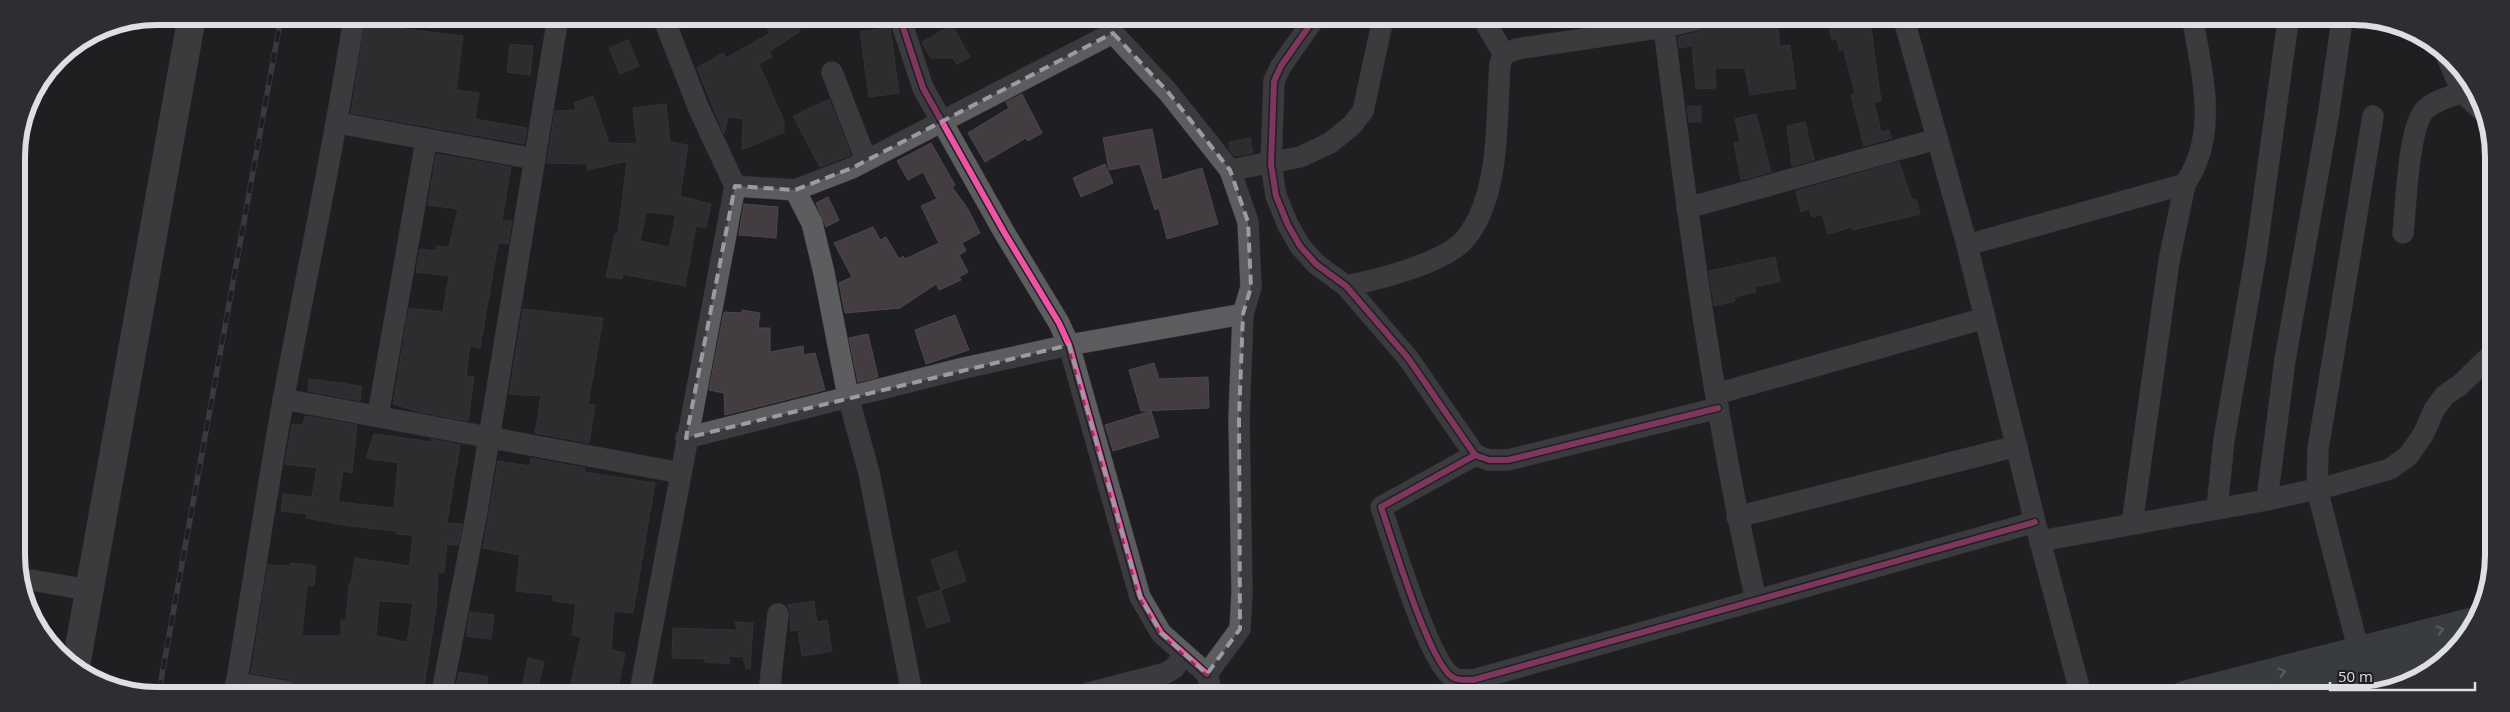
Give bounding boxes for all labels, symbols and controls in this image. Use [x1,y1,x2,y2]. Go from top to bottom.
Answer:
one-way arrow [2435,626,2443,636]
scale bar [2330,660,2475,692]
text: 50 m [2338,666,2373,686]
one-way arrow [2278,667,2286,677]

